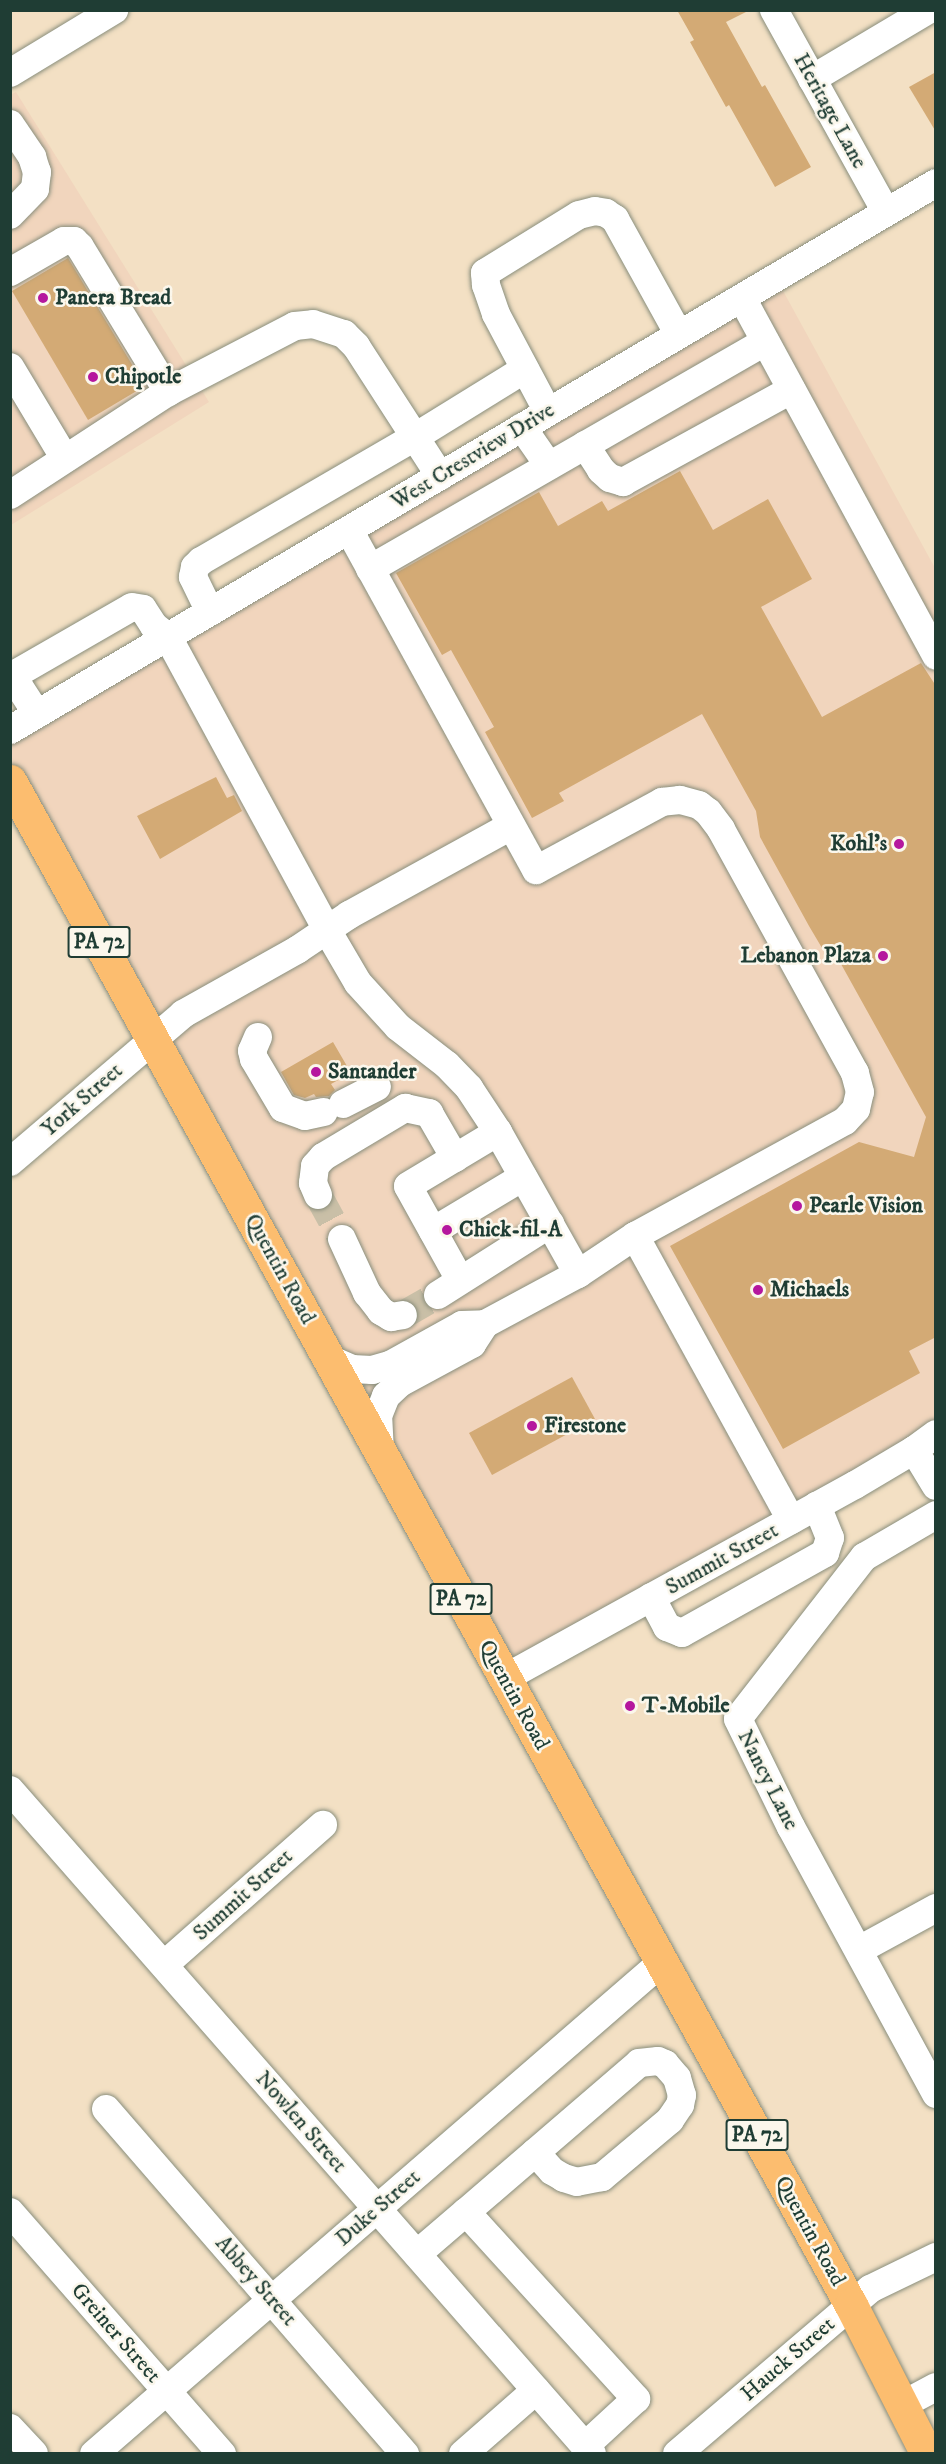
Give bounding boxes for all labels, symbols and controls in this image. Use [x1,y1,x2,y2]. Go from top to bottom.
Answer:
street label: Heritage Lane [788,49,872,173]
place label: Panera Bread [55,285,171,311]
marker: Panera Bread [36,291,50,305]
place label: Chipotle [105,364,181,390]
marker: Chipotle [86,370,100,384]
street label: West Crestview Drive [387,397,559,515]
place label: Kohl's [830,831,887,857]
marker: Kohl's [892,837,906,851]
road number: PA 72 [68,924,130,960]
place label: Lebanon Plaza [741,943,871,969]
marker: Lebanon Plaza [876,949,890,963]
street label: York Street [36,1058,128,1142]
place label: Santander [328,1059,416,1085]
marker: Santander [309,1065,323,1079]
place label: Pearle Vision [809,1193,923,1219]
marker: Pearle Vision [790,1199,804,1213]
street label: Quentin Road [239,1209,321,1329]
place label: Chick-fil-A [459,1217,562,1243]
marker: Chick-fil-A [440,1223,454,1237]
place label: Michaels [770,1277,849,1303]
marker: Michaels [751,1283,765,1297]
place label: Firestone [544,1413,626,1439]
marker: Firestone [525,1419,539,1433]
street label: Summit Street [661,1517,783,1601]
road number: PA 72 [430,1581,492,1617]
street label: Quentin Road [473,1635,555,1755]
place label: T-Mobile [642,1693,730,1719]
marker: T-Mobile [623,1699,637,1713]
street label: Nancy Lane [732,1726,804,1834]
street label: Summit Street [188,1844,298,1946]
street label: Nowlen Street [250,2066,352,2178]
road number: PA 72 [726,2117,789,2153]
street label: Duke Street [330,2164,426,2252]
street label: Quentin Road [769,2171,851,2291]
street label: Abbey Street [210,2230,302,2332]
street label: Greiner Street [65,2278,167,2388]
street label: Hauck Street [736,2311,840,2407]

